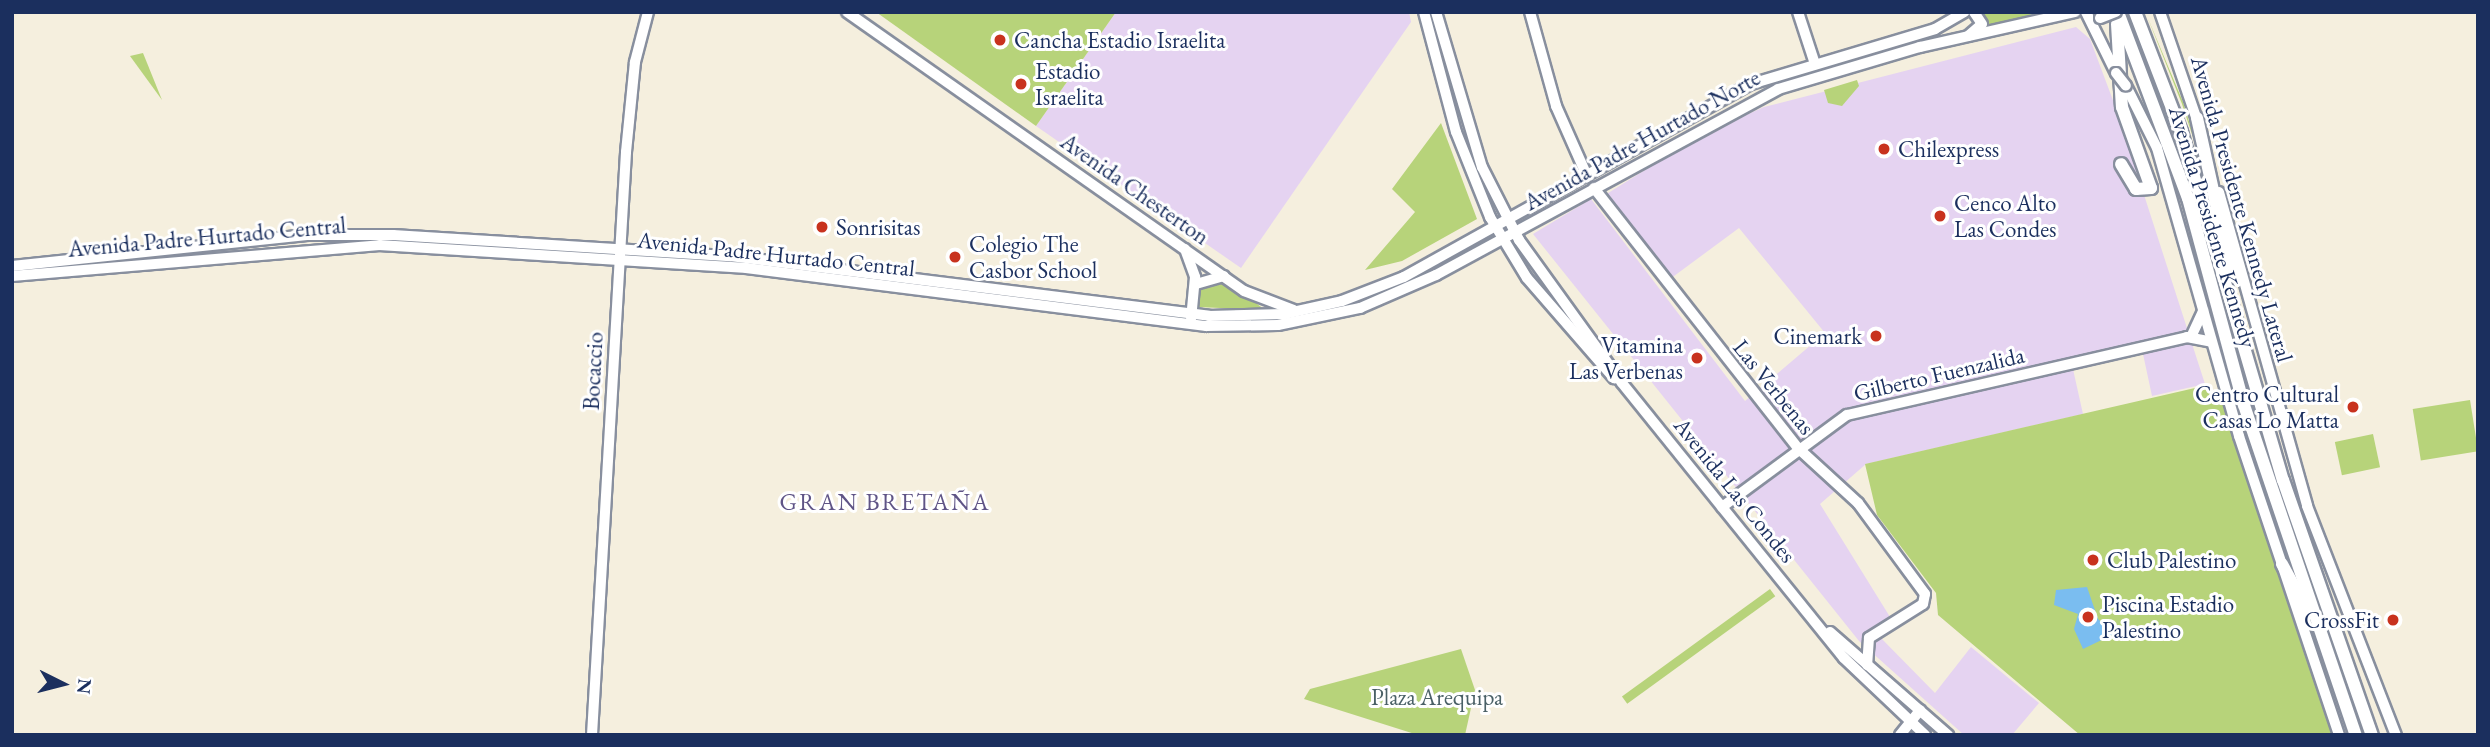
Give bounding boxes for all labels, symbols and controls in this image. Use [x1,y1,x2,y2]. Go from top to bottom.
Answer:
place label: Cancha Estadio Israelita [1014,26,1225,54]
marker: Cancha Estadio Israelita [992,32,1008,48]
street label: Avenida Presidente Kennedy Lateral [2185,53,2299,365]
place label: Estadio Israelita [1035,57,1104,111]
street label: Avenida Padre Hurtado Norte [1519,64,1765,216]
marker: Estadio Israelita [1013,76,1029,92]
street label: Avenida Presidente Kennedy [2163,103,2263,351]
street label: Avenida Chesterton [1055,127,1215,251]
place label: Chilexpress [1898,135,1999,163]
marker: Chilexpress [1876,141,1892,157]
place label: Cenco Alto Las Condes [1954,189,2057,243]
marker: Cenco Alto Las Condes [1932,208,1948,224]
street label: Avenida Padre Hurtado Central [67,211,347,263]
place label: Sonrisitas [836,213,920,241]
marker: Sonrisitas [814,219,830,235]
street label: Avenida Padre Hurtado Central [636,226,916,282]
place label: Colegio The Casbor School [969,230,1097,284]
marker: Colegio The Casbor School [947,249,963,265]
place label: Cinemark [1773,322,1862,350]
marker: Cinemark [1868,328,1884,344]
street label: Bocaccio [577,331,609,411]
place label: Vitamina Las Verbenas [1569,331,1683,385]
street label: Las Verbenas [1727,334,1821,440]
street label: Gilberto Fuenzalida [1851,341,2027,407]
marker: Vitamina Las Verbenas [1689,350,1705,366]
place label: Centro Cultural Casas Lo Matta [2195,380,2339,434]
marker: Centro Cultural Casas Lo Matta [2345,399,2361,415]
street label: Avenida Las Condes [1668,412,1802,568]
district label: GRAN BRETAÑA [781,488,989,516]
place label: Club Palestino [2107,546,2236,574]
marker: Club Palestino [2085,552,2101,568]
place label: Piscina Estadio Palestino [2102,590,2234,644]
place label: CrossFit [2304,606,2379,634]
marker: Piscina Estadio Palestino [2080,609,2096,625]
marker: CrossFit [2385,612,2401,628]
north arrow [28,649,98,719]
text: N [71,677,98,695]
park label: Plaza Arequipa [1371,683,1503,711]

